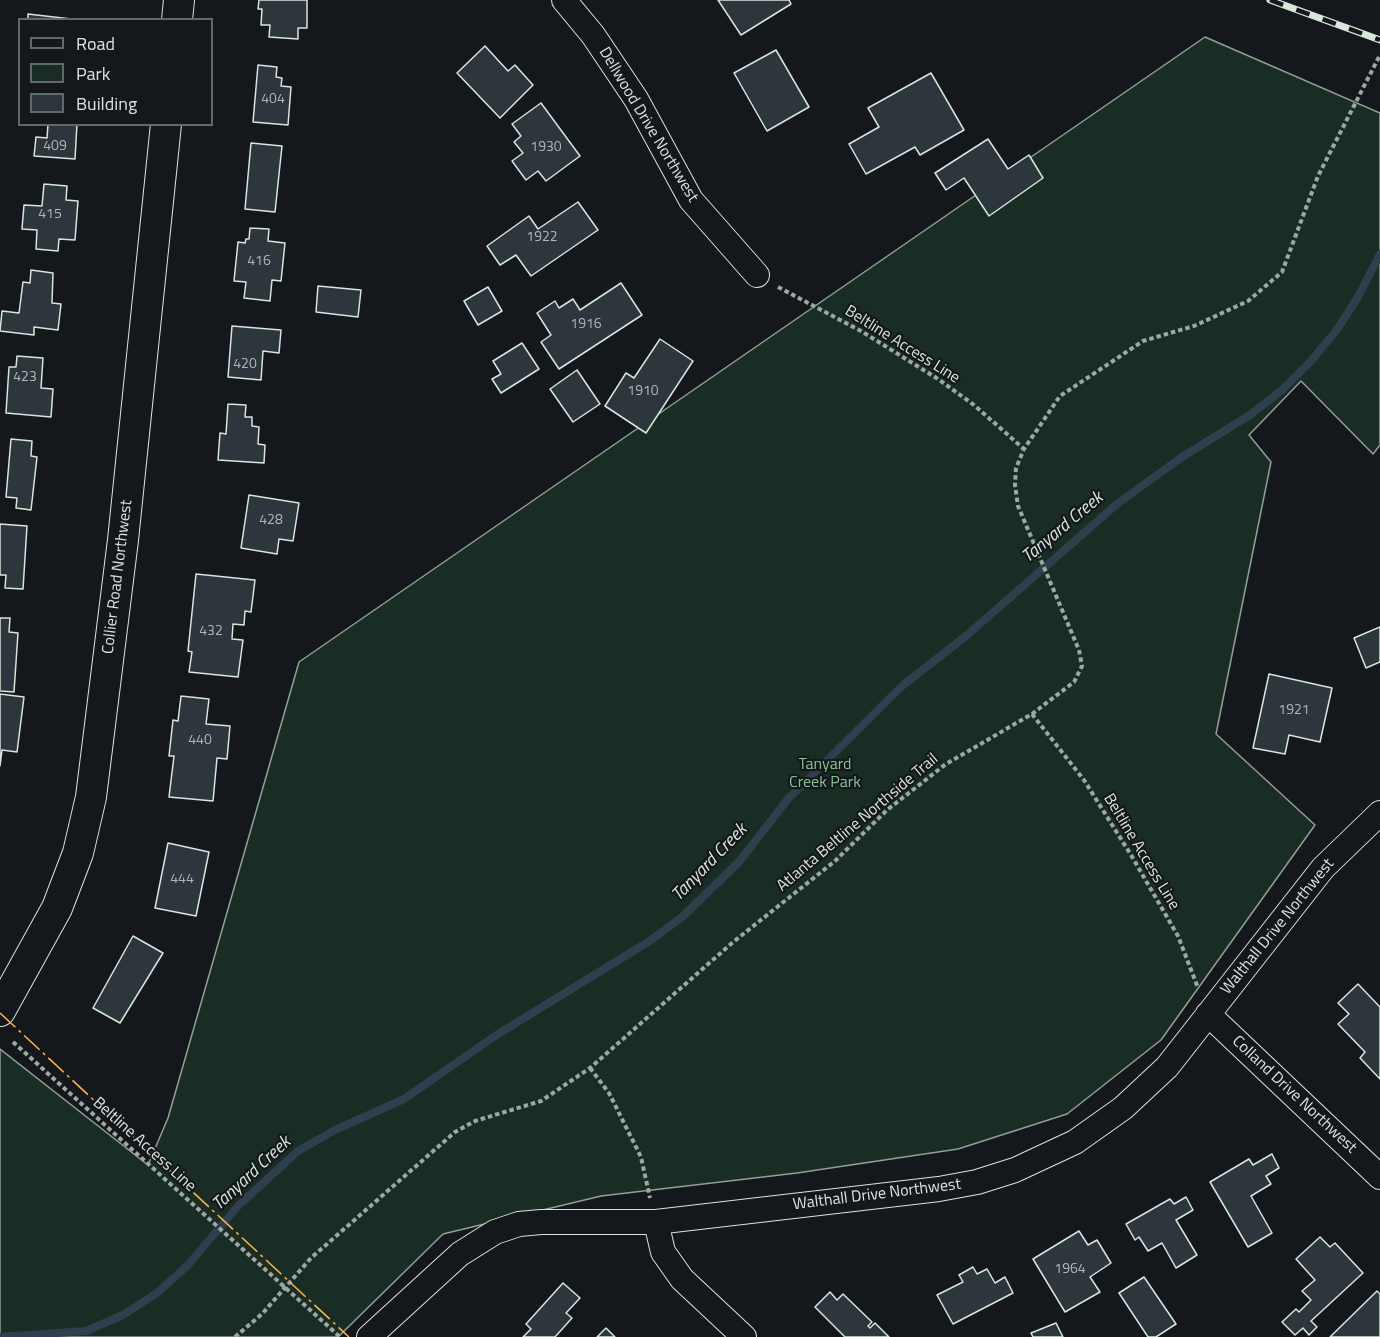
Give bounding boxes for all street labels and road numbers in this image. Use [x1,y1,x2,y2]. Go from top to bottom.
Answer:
street label: Dellwood Drive Northwest [594,44,702,206]
street label: Beltline Access Line [841,302,963,388]
street label: Collier Road Northwest [99,499,137,655]
street label: Atlanta Beltline Northside Trail [773,750,943,896]
street label: Beltline Access Line [1099,790,1183,914]
street label: Walthall Drive Northwest [1217,855,1339,999]
street label: Colland Drive Northwest [1228,1032,1360,1158]
street label: Beltline Access Line [88,1094,200,1196]
street label: Walthall Drive Northwest [792,1175,962,1215]

